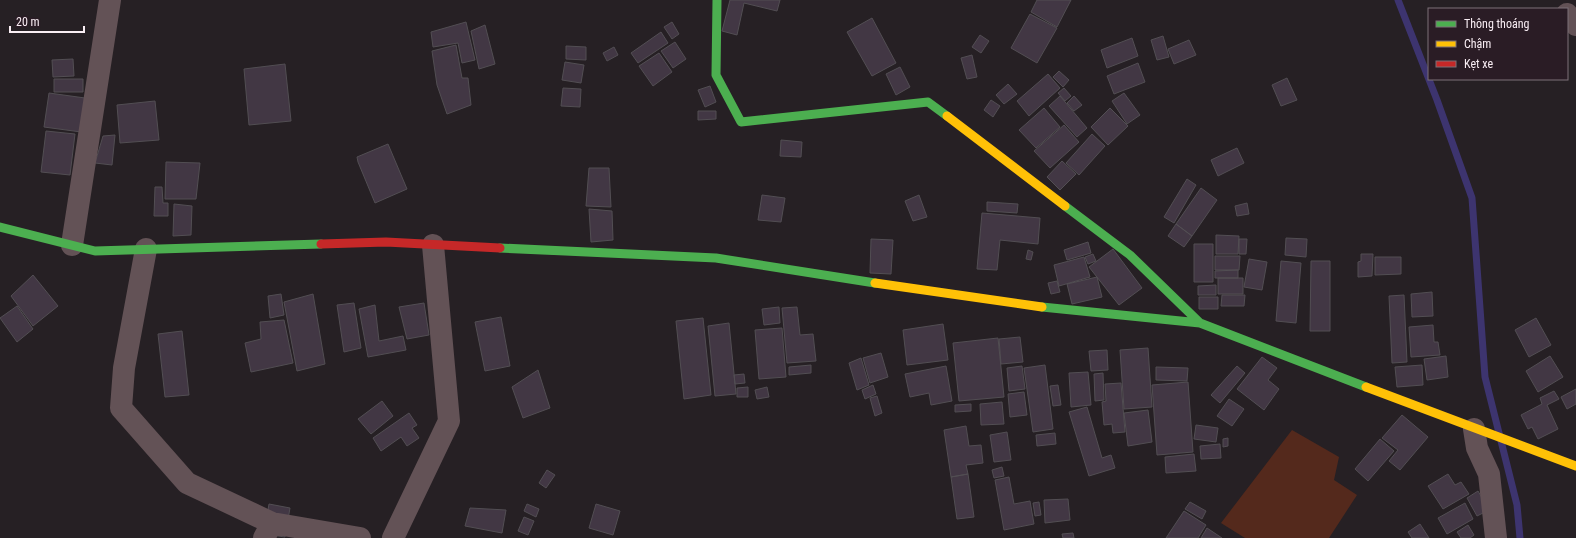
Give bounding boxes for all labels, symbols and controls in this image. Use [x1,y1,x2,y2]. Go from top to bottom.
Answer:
scale bar [10,8,84,34]
legend [1428,8,1568,80]
text: 20 m [16,15,40,29]
text: Thông thoáng [1464,17,1529,31]
text: Chậm [1464,37,1491,51]
text: Kẹt xe [1464,57,1493,71]

